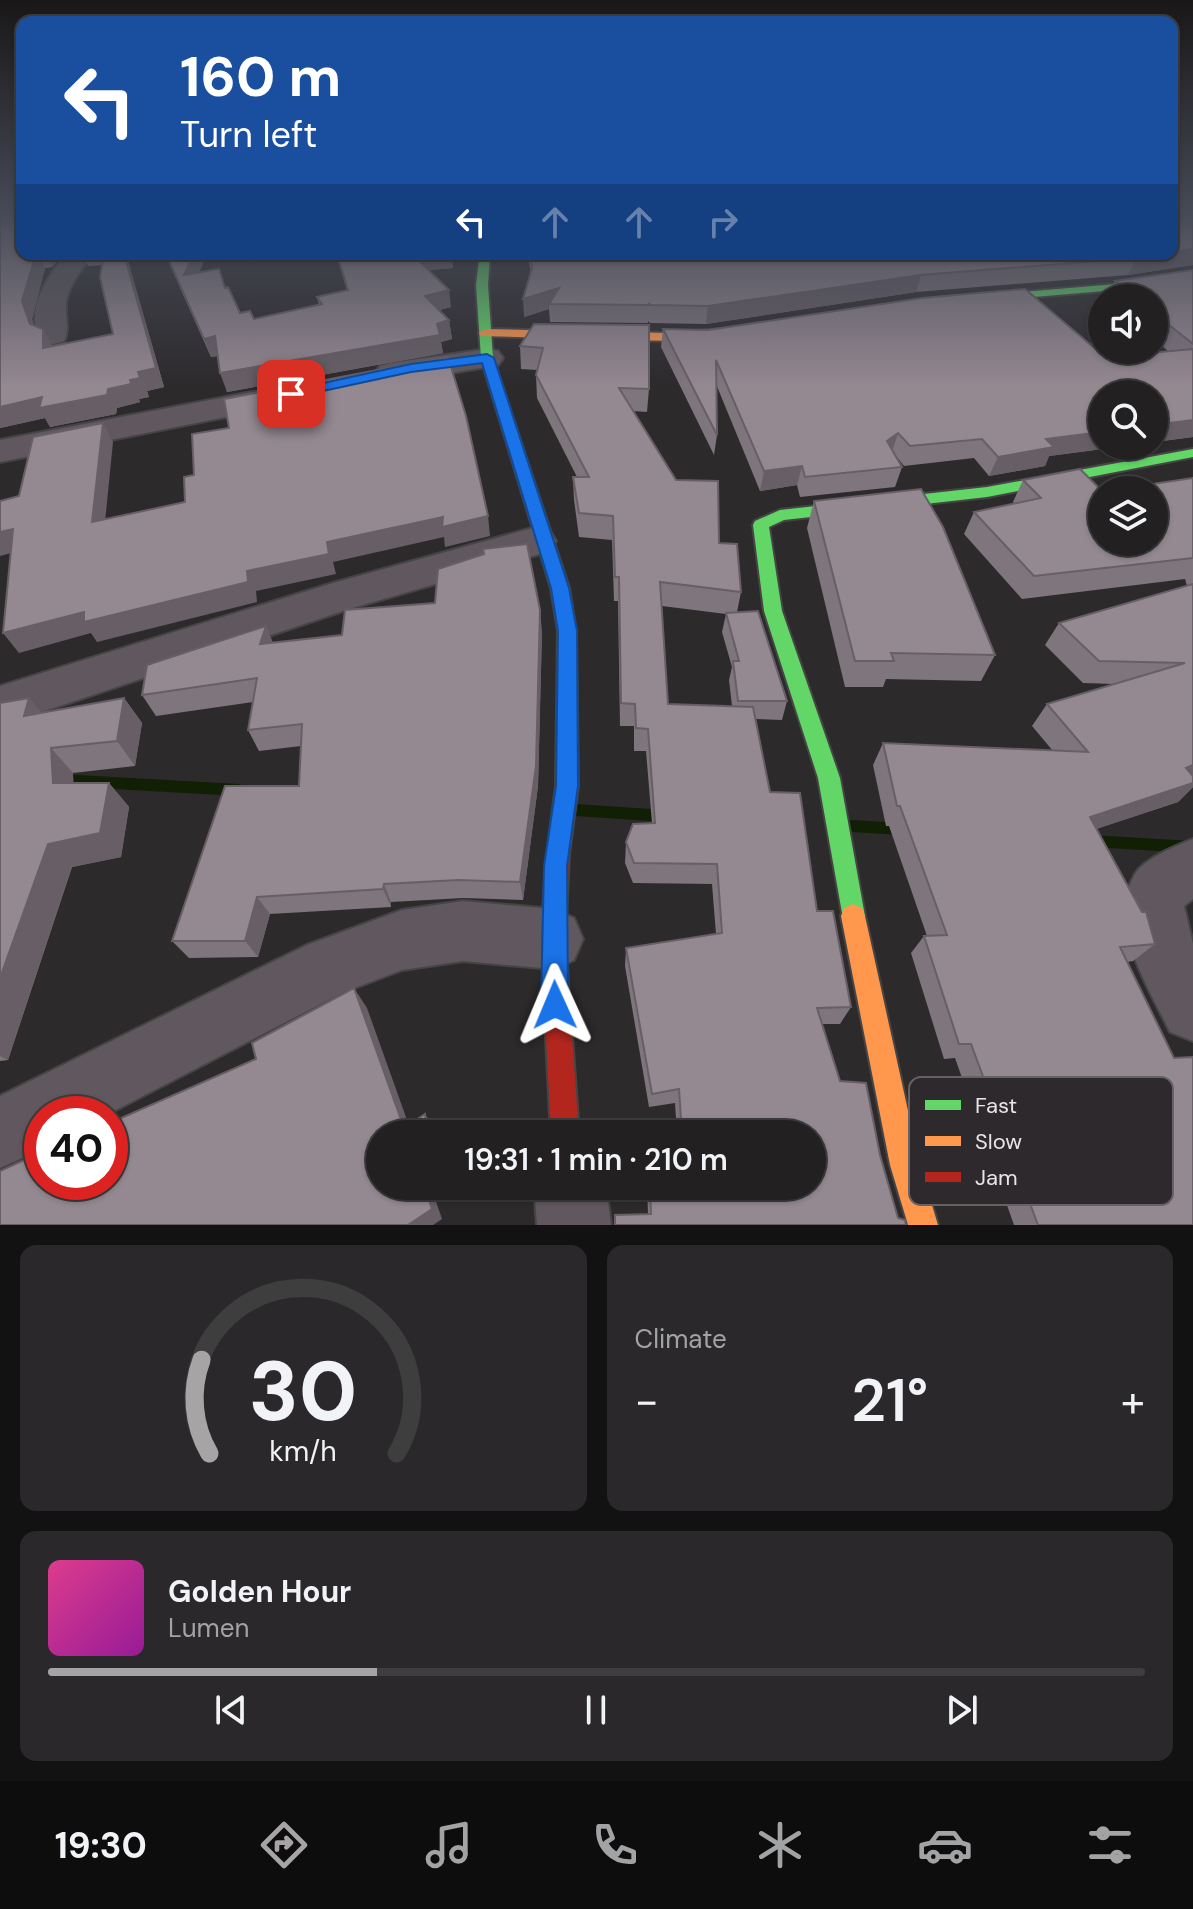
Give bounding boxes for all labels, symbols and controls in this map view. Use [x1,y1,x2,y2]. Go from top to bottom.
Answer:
text: 160 m [180,40,341,113]
icon: left [48,48,152,152]
text: Turn left [180,111,317,158]
icon: left [449,200,493,244]
icon: ahead [533,200,577,244]
icon: ahead [617,200,661,244]
icon: right [701,200,745,244]
map controls [1088,284,1168,556]
button: sound [1088,284,1168,364]
pin [257,360,325,428]
icon: arrive [269,372,313,416]
button: search [1088,380,1168,460]
button: layers [1088,476,1168,556]
position arrow [513,963,597,1047]
legend [909,1077,1173,1205]
text: Fast [975,1091,1017,1120]
speed limit sign: 40 [24,1096,128,1200]
text: Slow [975,1127,1022,1156]
text: 19:31 · 1 min · 210 m [464,1140,728,1179]
text: Jam [975,1163,1018,1192]
text: Climate [635,1322,727,1356]
text: 30 [249,1337,358,1446]
text: 21° [851,1361,928,1440]
text: − [635,1372,659,1430]
text: + [1121,1372,1145,1430]
text: km/h [269,1433,337,1470]
text: Golden Hour [168,1572,351,1611]
text: Lumen [168,1611,249,1645]
icon: previous [209,1688,253,1732]
icon: pause [574,1688,618,1732]
icon: next [940,1688,984,1732]
icon: directions [256,1817,312,1873]
icon: music [421,1817,477,1873]
icon: phone [587,1817,643,1873]
icon: climate [752,1817,808,1873]
icon: car [917,1817,973,1873]
icon: filters [1082,1817,1138,1873]
text: 19:30 [55,1822,147,1869]

